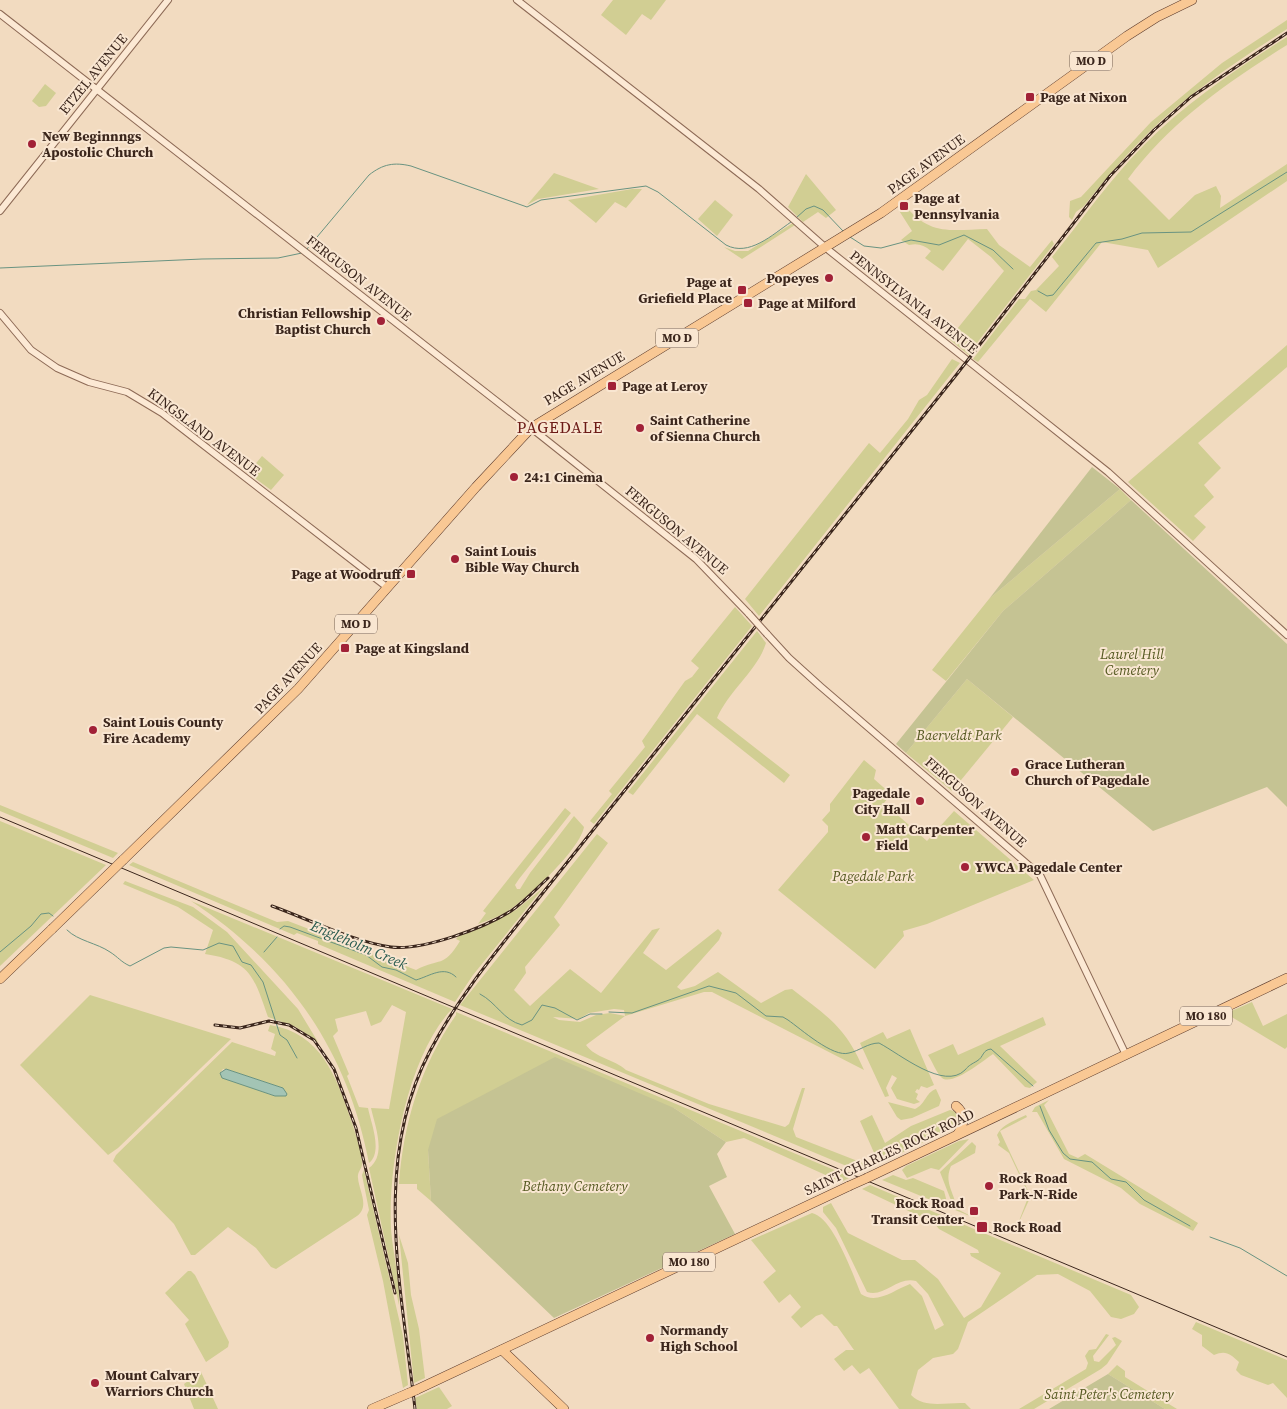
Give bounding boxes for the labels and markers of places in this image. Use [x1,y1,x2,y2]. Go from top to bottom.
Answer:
place label: Page at Nixon [1040,87,1127,107]
marker: Page at Nixon [1024,91,1036,103]
place label: New Beginnngs Apostolic Church [42,126,154,162]
marker: New Beginnngs Apostolic Church [26,138,38,150]
place label: Page at Pennsylvania [914,188,1000,224]
marker: Page at Pennsylvania [898,200,910,212]
place label: Popeyes [766,268,820,288]
place label: Page at Griefield Place [638,272,733,308]
marker: Popeyes [823,272,835,284]
marker: Page at Griefield Place [736,284,748,296]
place label: Page at Milford [758,293,856,313]
marker: Page at Milford [742,297,754,309]
place label: Christian Fellowship Baptist Church [238,303,371,339]
marker: Christian Fellowship Baptist Church [375,315,387,327]
place label: Page at Leroy [622,376,708,396]
marker: Page at Leroy [606,380,618,392]
place label: Saint Catherine of Sienna Church [650,410,761,446]
marker: Saint Catherine of Sienna Church [634,422,646,434]
place label: 24:1 Cinema [524,467,604,487]
marker: 24:1 Cinema [508,471,520,483]
place label: Saint Louis Bible Way Church [465,541,580,577]
marker: Saint Louis Bible Way Church [449,553,461,565]
place label: Page at Woodruff [291,564,403,584]
marker: Page at Woodruff [405,568,417,580]
place label: Page at Kingsland [355,638,470,658]
marker: Page at Kingsland [339,642,351,654]
place label: Saint Louis County Fire Academy [103,712,224,748]
marker: Saint Louis County Fire Academy [87,724,99,736]
place label: Grace Lutheran Church of Pagedale [1025,754,1149,790]
marker: Grace Lutheran Church of Pagedale [1009,766,1021,778]
place label: Pagedale City Hall [852,783,910,819]
marker: Pagedale City Hall [914,795,926,807]
place label: Matt Carpenter Field [876,819,975,855]
marker: Matt Carpenter Field [860,831,872,843]
place label: YWCA Pagedale Center [975,857,1123,877]
marker: YWCA Pagedale Center [959,861,971,873]
place label: Rock Road Park-N-Ride [999,1168,1078,1204]
marker: Rock Road Park-N-Ride [983,1180,995,1192]
place label: Rock Road Transit Center [871,1193,965,1229]
marker: Rock Road Transit Center [968,1205,980,1217]
place label: Rock Road [993,1217,1062,1237]
marker: Rock Road [975,1220,989,1234]
place label: Normandy High School [660,1320,738,1356]
marker: Normandy High School [644,1332,656,1344]
place label: Mount Calvary Warriors Church [105,1365,214,1401]
marker: Mount Calvary Warriors Church [89,1377,101,1389]

